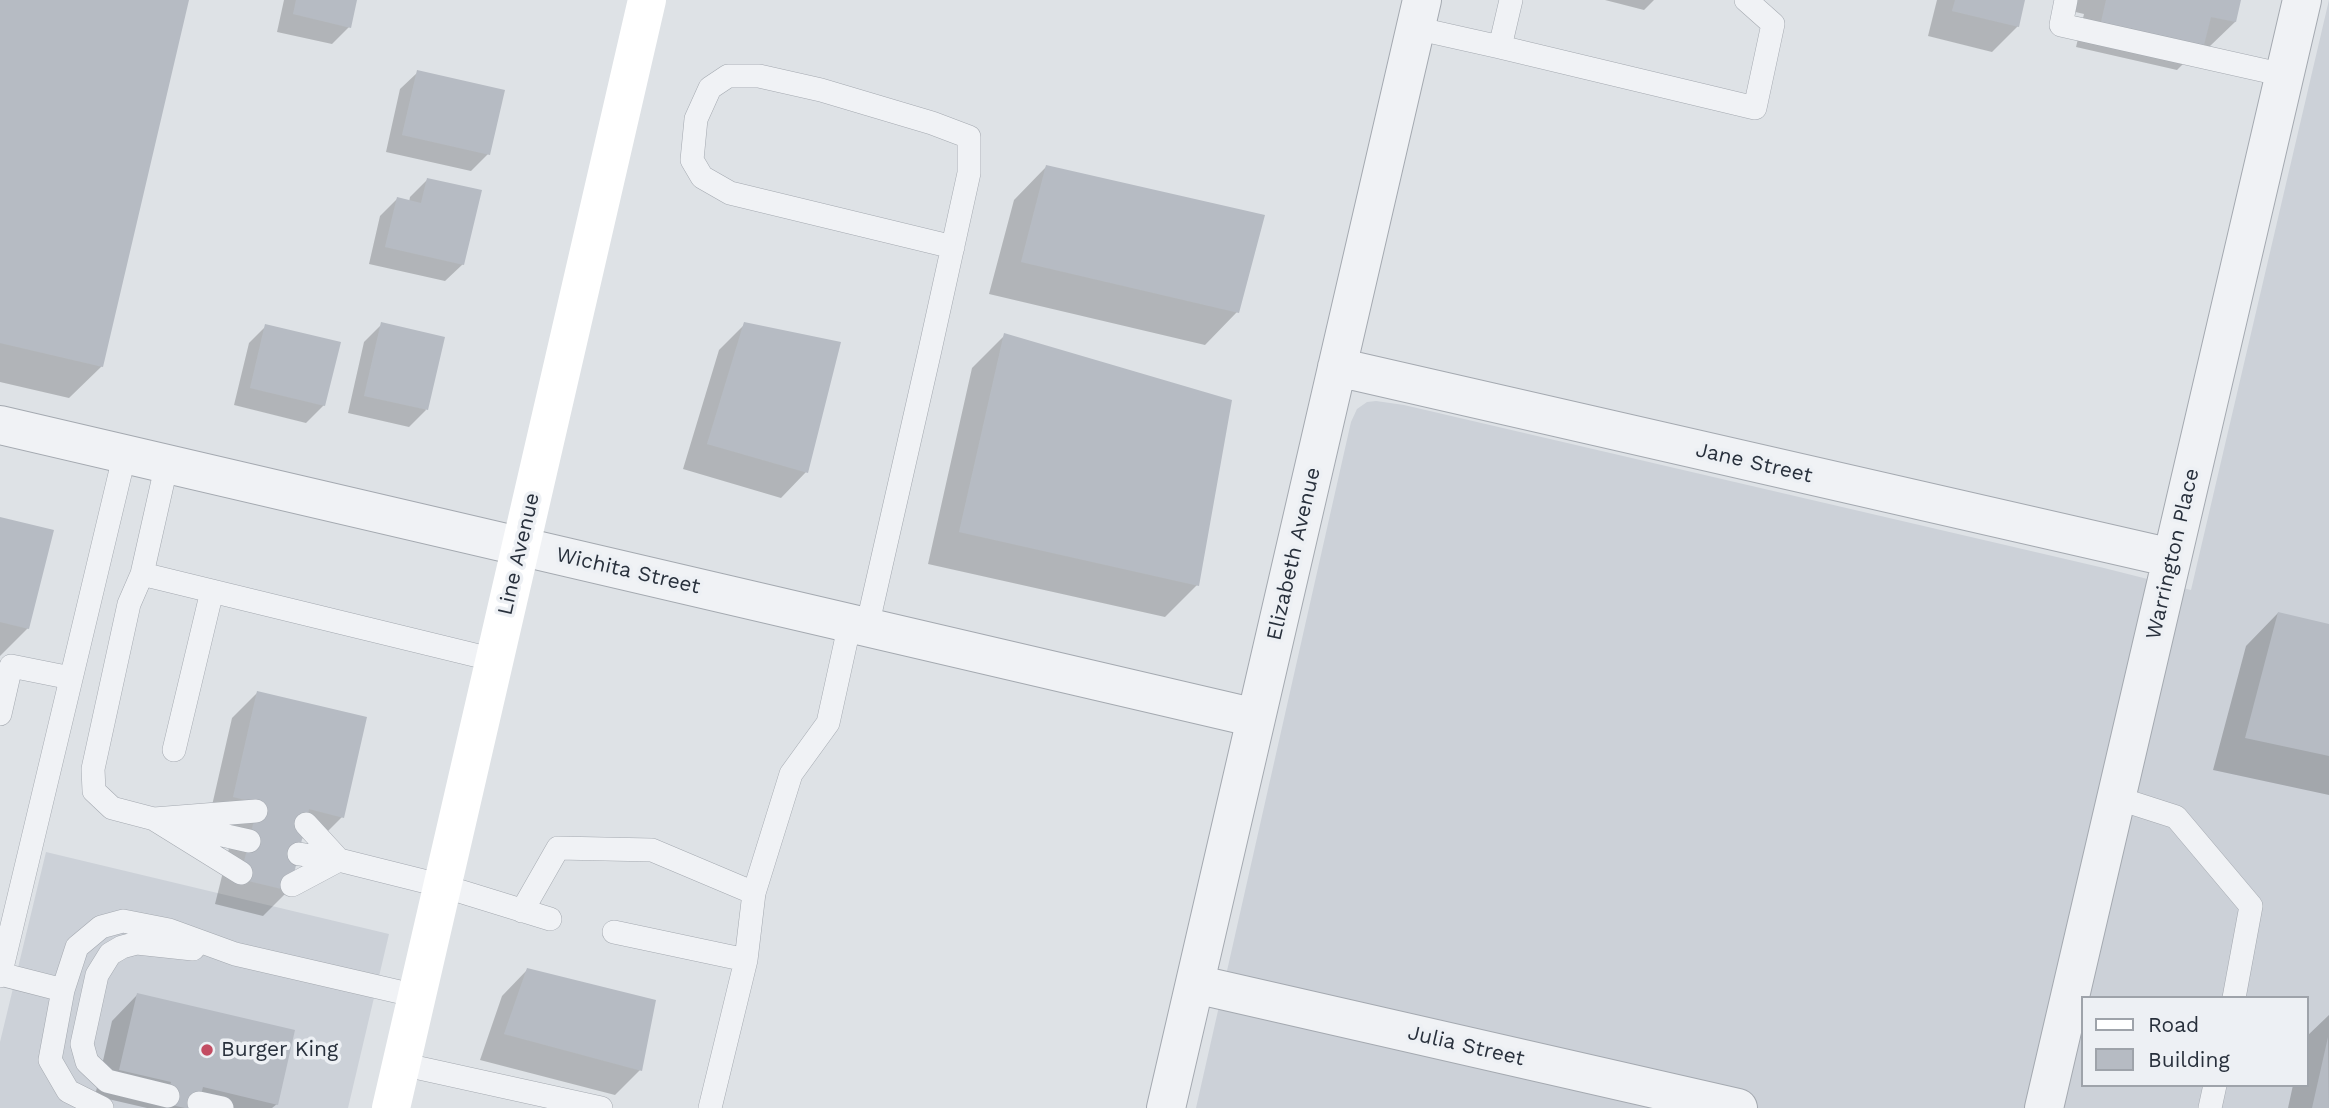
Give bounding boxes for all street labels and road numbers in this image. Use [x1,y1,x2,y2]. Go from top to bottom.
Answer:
street label: Jane Street [1693,437,1815,489]
street label: Elizabeth Avenue [1262,465,1326,643]
street label: Warrington Place [2141,466,2205,642]
street label: Line Avenue [493,490,545,618]
street label: Wichita Street [553,542,703,600]
street label: Julia Street [1405,1020,1527,1072]

